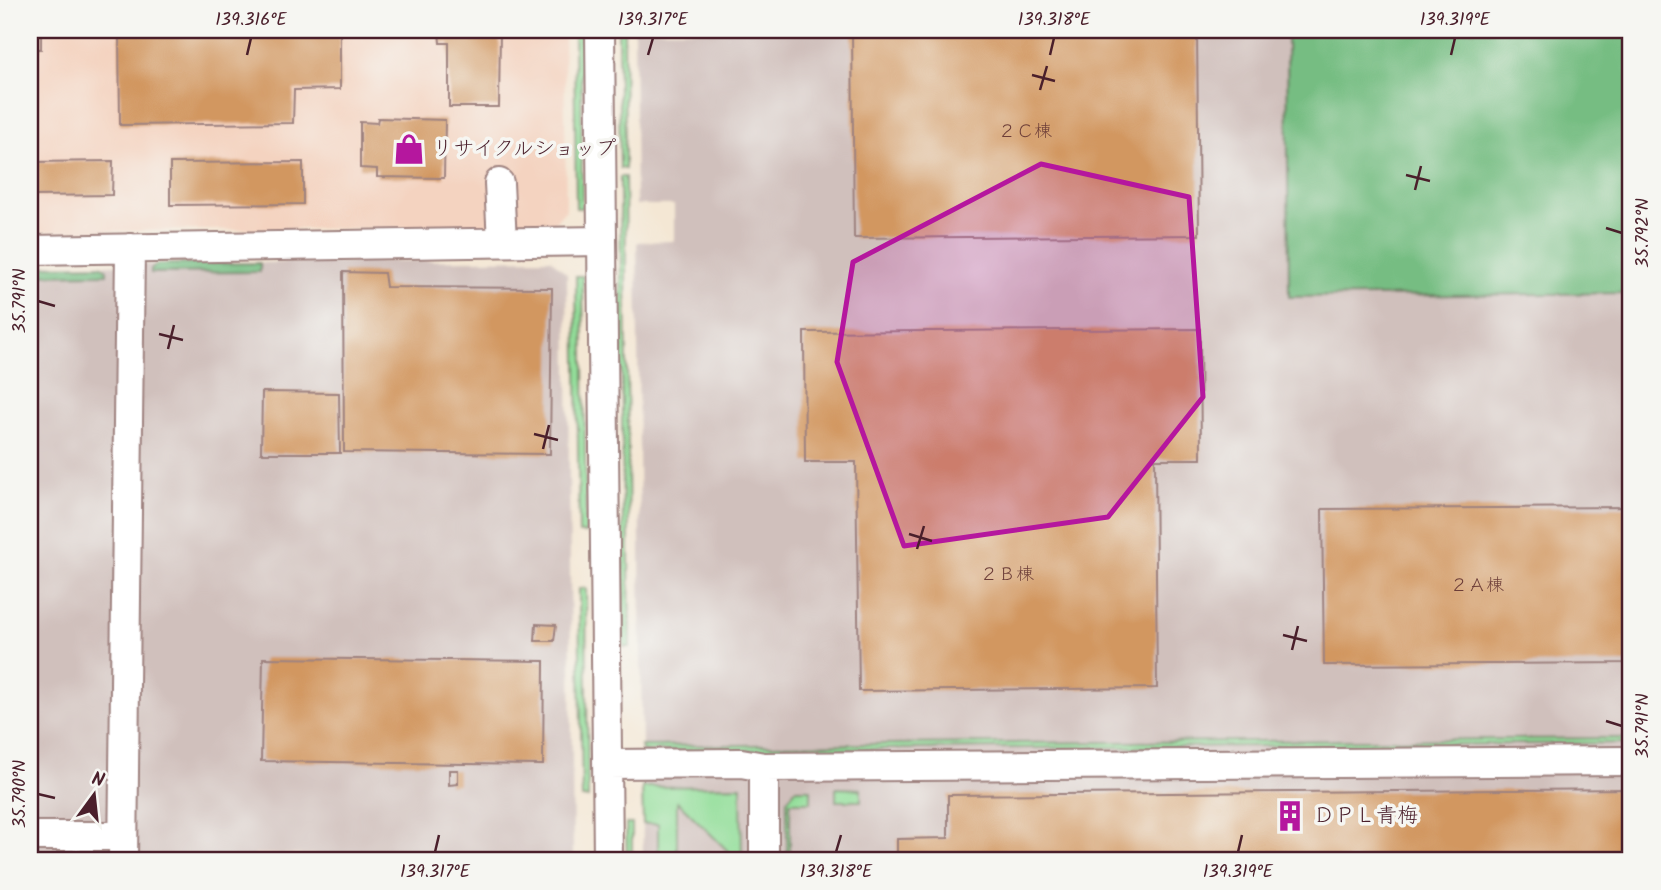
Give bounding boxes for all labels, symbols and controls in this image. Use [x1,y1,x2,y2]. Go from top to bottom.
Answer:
text: 139.316°E [215,6,287,35]
text: 139.317°E [618,6,688,35]
text: 139.318°E [1018,6,1091,35]
text: 139.319°E [1420,6,1491,35]
house number: ２Ｃ棟 [998,118,1052,147]
shop icon: リサイクルショップ [392,132,426,166]
place label: リサイクルショップ [432,133,617,166]
text: 35.792°N [1629,198,1658,268]
text: 35.791°N [6,268,35,334]
house number: ２Ｂ棟 [980,561,1034,590]
house number: ２Ａ棟 [1450,572,1504,601]
text: 35.791°N [1629,693,1658,759]
text: 35.790°N [6,760,35,828]
north arrow [60,760,130,830]
text: N [88,764,108,797]
building icon: ＤＰＬ青梅 [1273,799,1307,833]
place label: ＤＰＬ青梅 [1313,800,1418,833]
text: 139.317°E [400,858,470,887]
text: 139.318°E [800,858,873,887]
text: 139.319°E [1203,858,1274,887]

